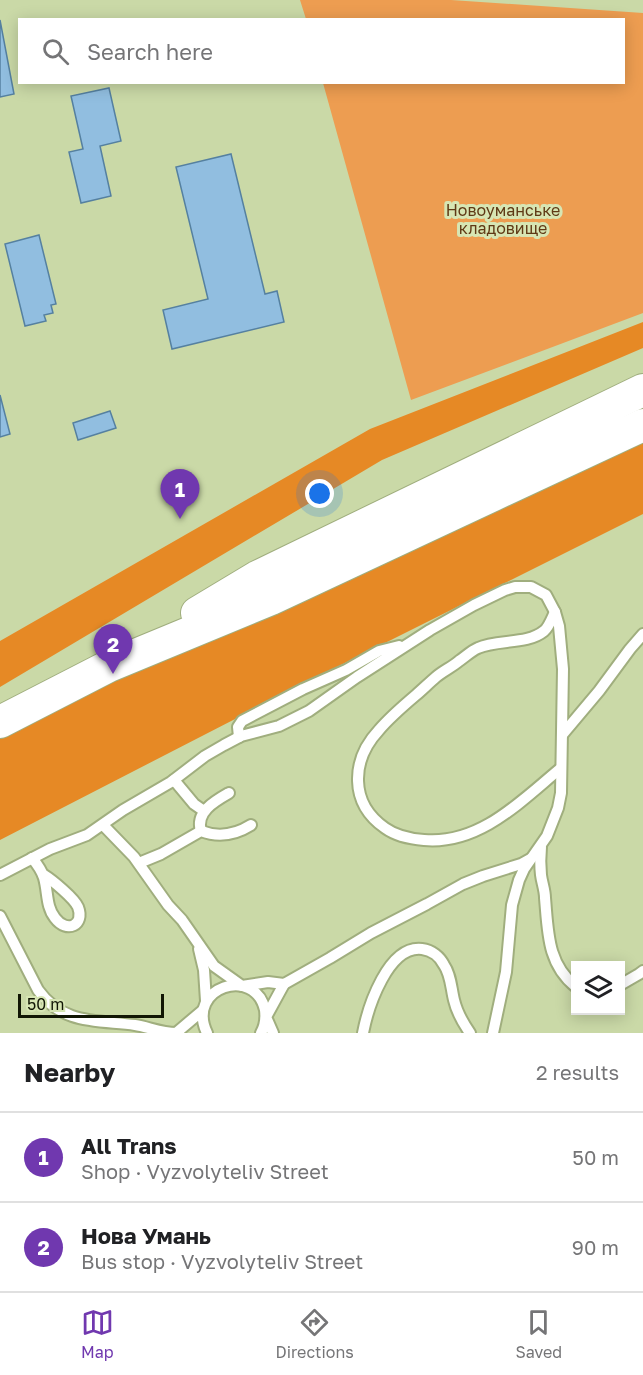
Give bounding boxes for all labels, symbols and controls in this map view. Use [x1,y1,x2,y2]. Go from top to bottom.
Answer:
search box [18,18,625,84]
icon: search [39,35,72,68]
text: Search here [87,38,213,65]
park label: Новоуманське кладовище [446,200,560,238]
pin: 1 [160,470,200,519]
your location [305,479,334,508]
pin: 2 [94,624,132,674]
map controls [571,961,625,1015]
button: layers [571,961,625,1015]
scale bar [18,991,164,1018]
text: 50 m [27,994,64,1014]
text: Nearby [24,1057,115,1088]
text: 2 results [536,1060,619,1084]
text: All Trans [81,1132,177,1159]
text: 1 [38,1145,49,1169]
text: 50 m [572,1145,619,1169]
text: Shop · Vyzvolyteliv Street [81,1159,329,1183]
text: Нова Умань [81,1222,211,1249]
text: 2 [37,1235,50,1259]
text: 90 m [572,1235,619,1259]
text: Bus stop · Vyzvolyteliv Street [81,1249,363,1273]
tab: Map [81,1306,114,1362]
tab: Directions [276,1306,354,1362]
tab: Saved [515,1306,562,1362]

